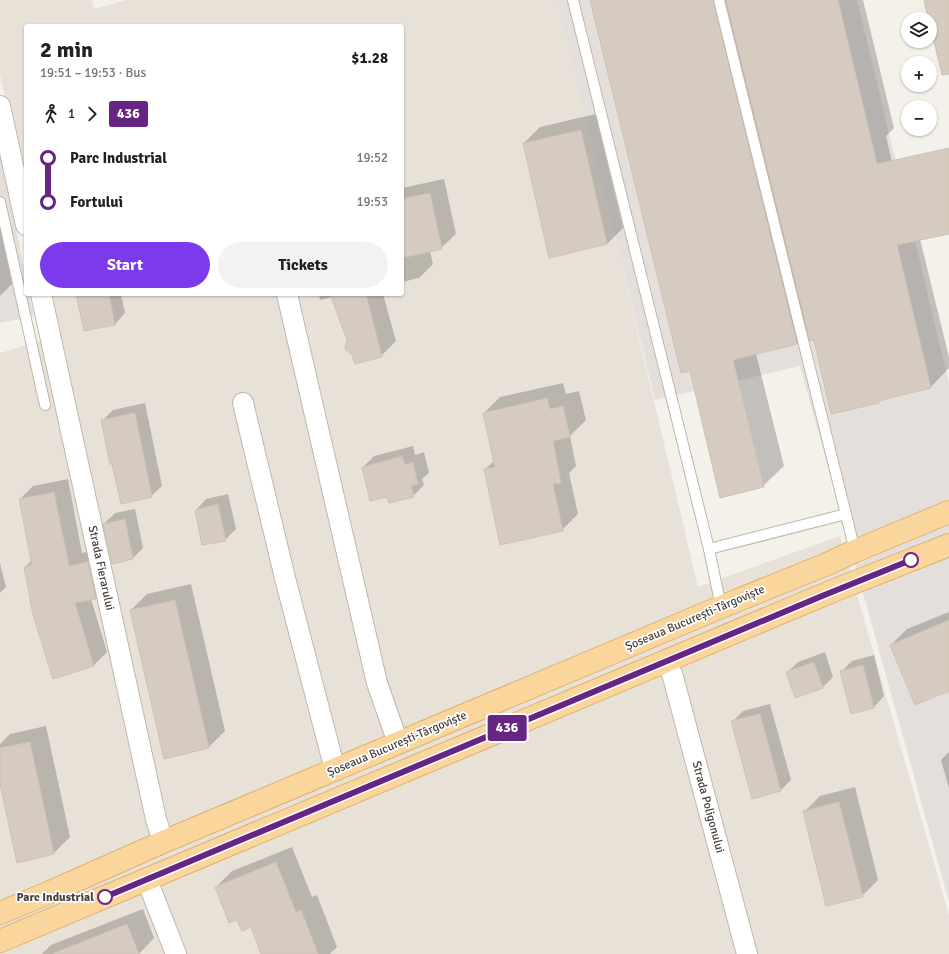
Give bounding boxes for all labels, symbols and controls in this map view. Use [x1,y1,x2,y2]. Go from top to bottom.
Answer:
map controls [901,12,937,136]
button: layers [901,12,937,48]
text: 2 min [40,36,93,63]
text: $1.28 [351,49,388,67]
button: + [901,56,937,92]
text: 19:51 – 19:53 · Bus [40,65,146,81]
button: − [901,100,937,136]
icon: walk [40,103,62,125]
icon: forward [81,103,103,125]
text: 436 [117,105,140,122]
text: 1 [68,106,75,122]
text: Parc Industrial [70,149,167,167]
text: 19:52 [356,150,388,166]
text: Fortului [70,193,123,211]
text: 19:53 [356,194,388,210]
button: Start [40,242,210,288]
button: Tickets [218,242,388,288]
street label: Strada Fierarului [85,524,117,612]
unlabelled marker [903,552,919,568]
street label: Șoseaua București-Târgoviște [623,582,767,654]
street label: Șoseaua București-Târgoviște [325,708,469,780]
line badge: 436 [484,715,530,741]
text: 436 [496,719,518,736]
street label: Strada Poligonului [689,759,727,855]
marker: Parc Industrial [97,889,113,905]
place label: Parc Industrial [16,890,94,905]

